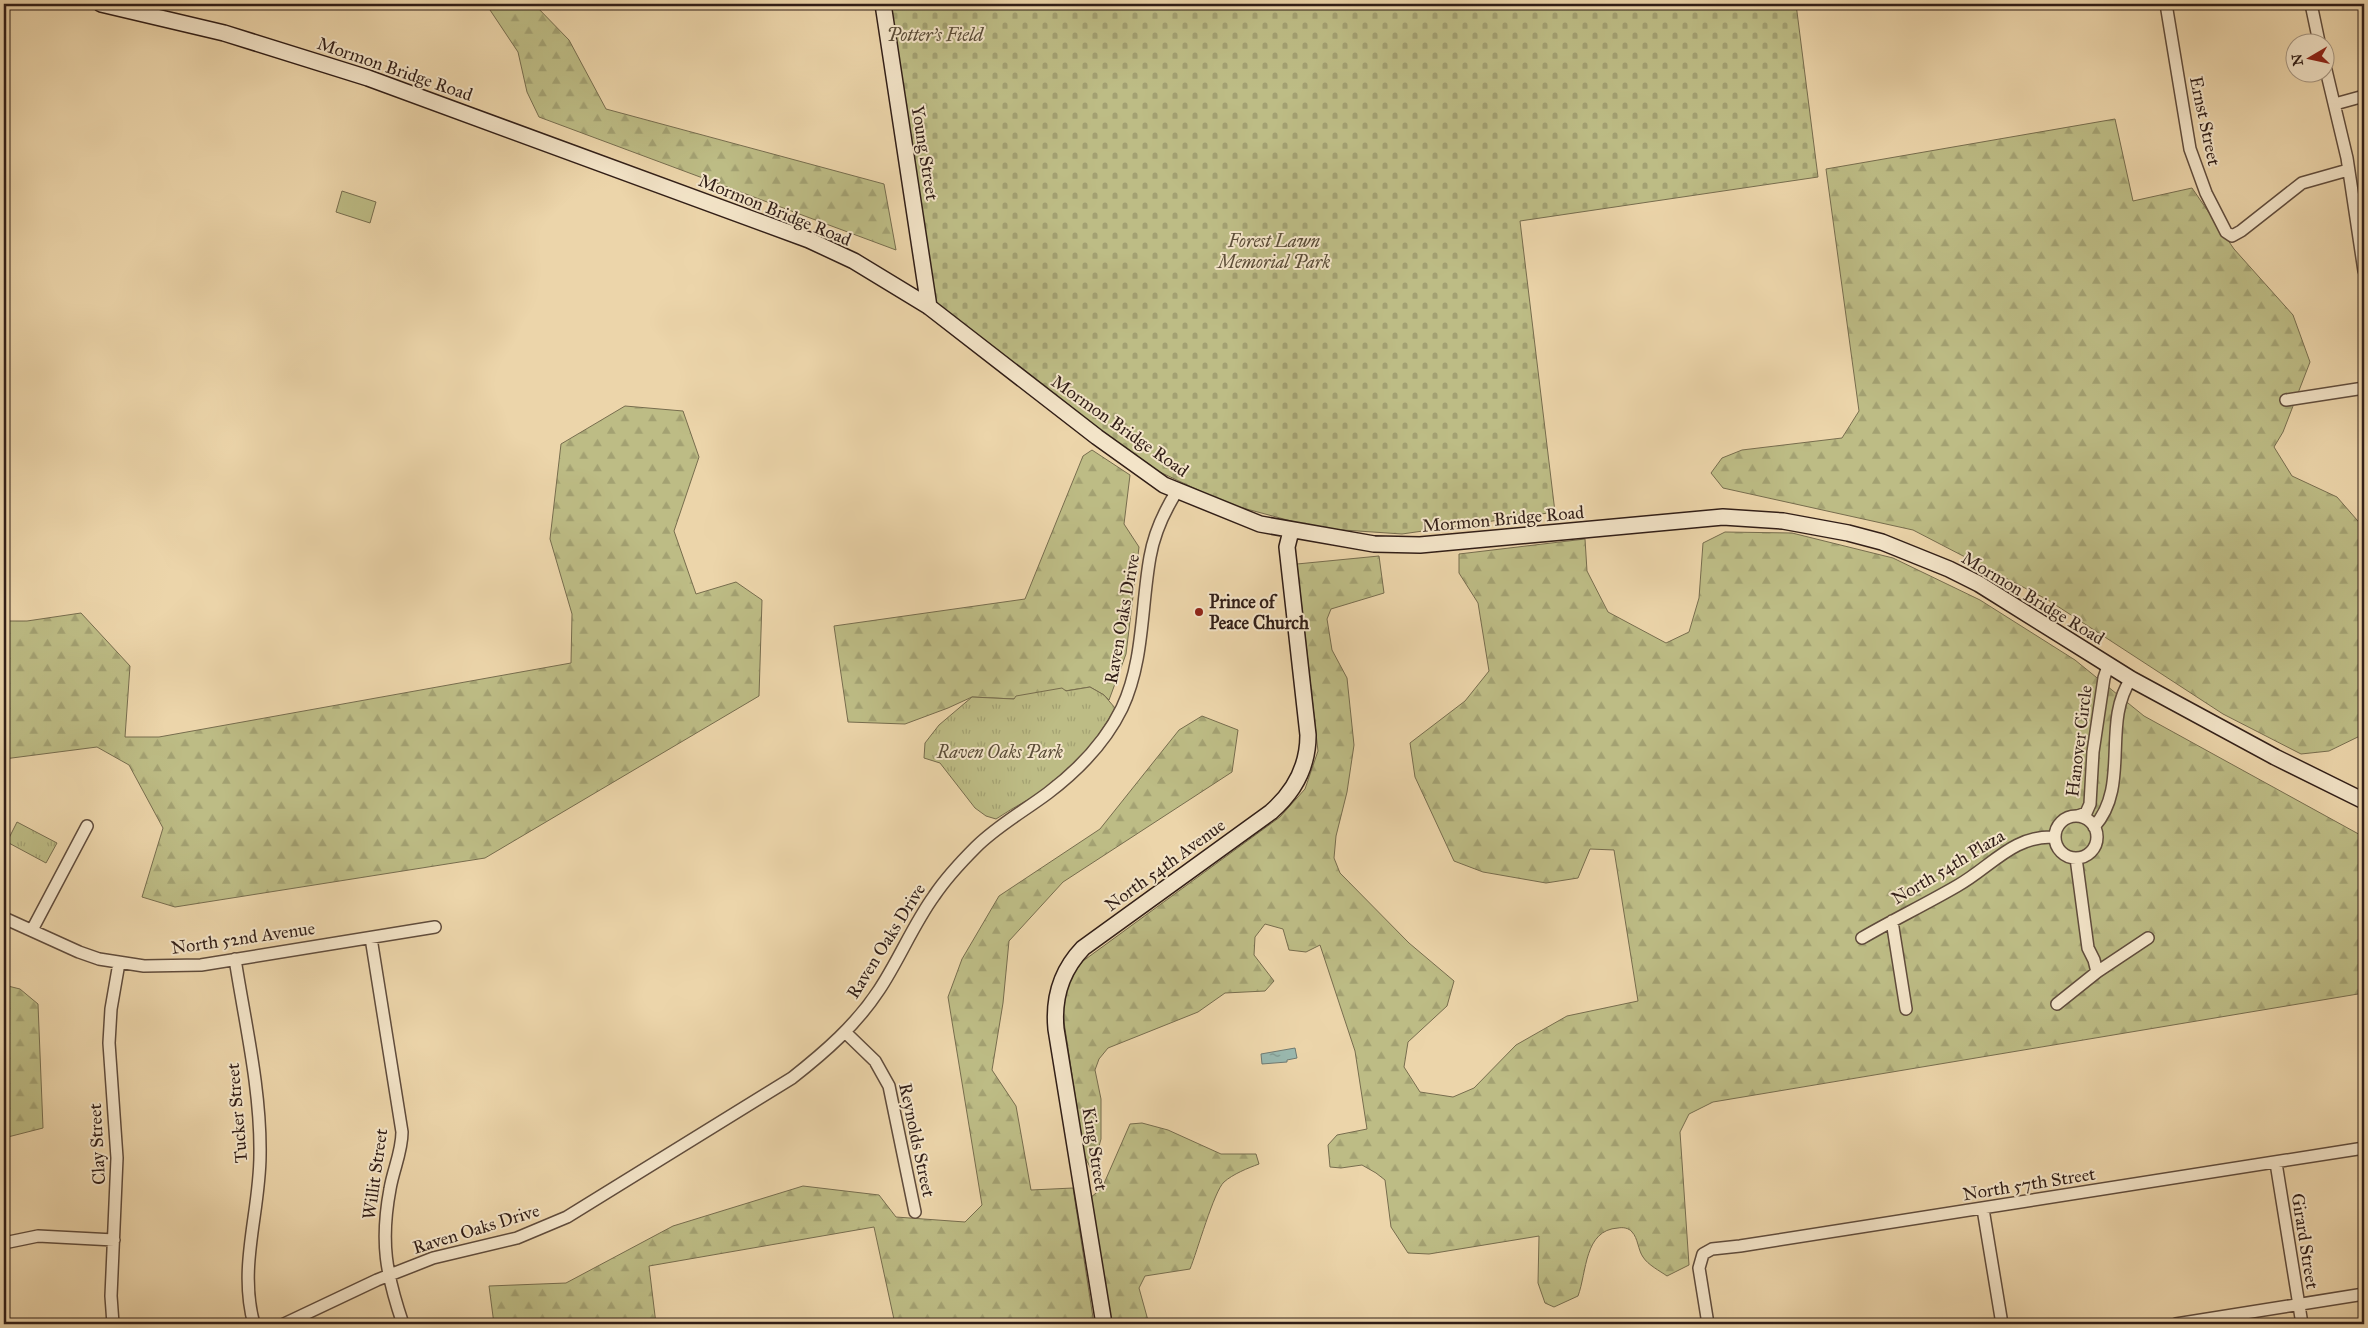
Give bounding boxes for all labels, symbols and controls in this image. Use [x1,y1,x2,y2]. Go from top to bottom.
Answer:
park label: Potter's Field [887,24,985,46]
street label: Mormon Bridge Road [314,32,476,107]
north arrow [2286,32,2336,82]
text: N [2288,53,2307,67]
street label: Ernst Street [2185,74,2225,168]
street label: Young Street [906,104,943,203]
street label: Mormon Bridge Road [695,169,855,252]
park label: Forest Lawn Memorial Park [1216,230,1330,273]
street label: Mormon Bridge Road [1046,370,1193,483]
street label: Mormon Bridge Road [1421,501,1585,538]
street label: Mormon Bridge Road [1957,547,2108,650]
street label: Raven Oaks Drive [1100,552,1144,686]
place label: Prince of Peace Church [1209,591,1310,634]
marker: Prince of Peace Church [1193,606,1205,618]
street label: Hanover Circle [2061,684,2097,798]
park label: Raven Oaks Park [936,741,1063,763]
street label: North 54th Avenue [1101,814,1229,916]
street label: North 54th Plaza [1887,824,2009,909]
street label: Raven Oaks Drive [842,879,930,1003]
street label: North 52nd Avenue [170,917,316,959]
street label: Tucker Street [222,1061,252,1164]
street label: Reynolds Street [894,1081,940,1200]
street label: Clay Street [84,1102,110,1185]
street label: King Street [1077,1106,1113,1193]
street label: Willit Street [358,1126,392,1221]
street label: North 57th Street [1961,1163,2098,1205]
street label: Girard Street [2287,1191,2324,1291]
street label: Raven Oaks Drive [410,1199,542,1259]

